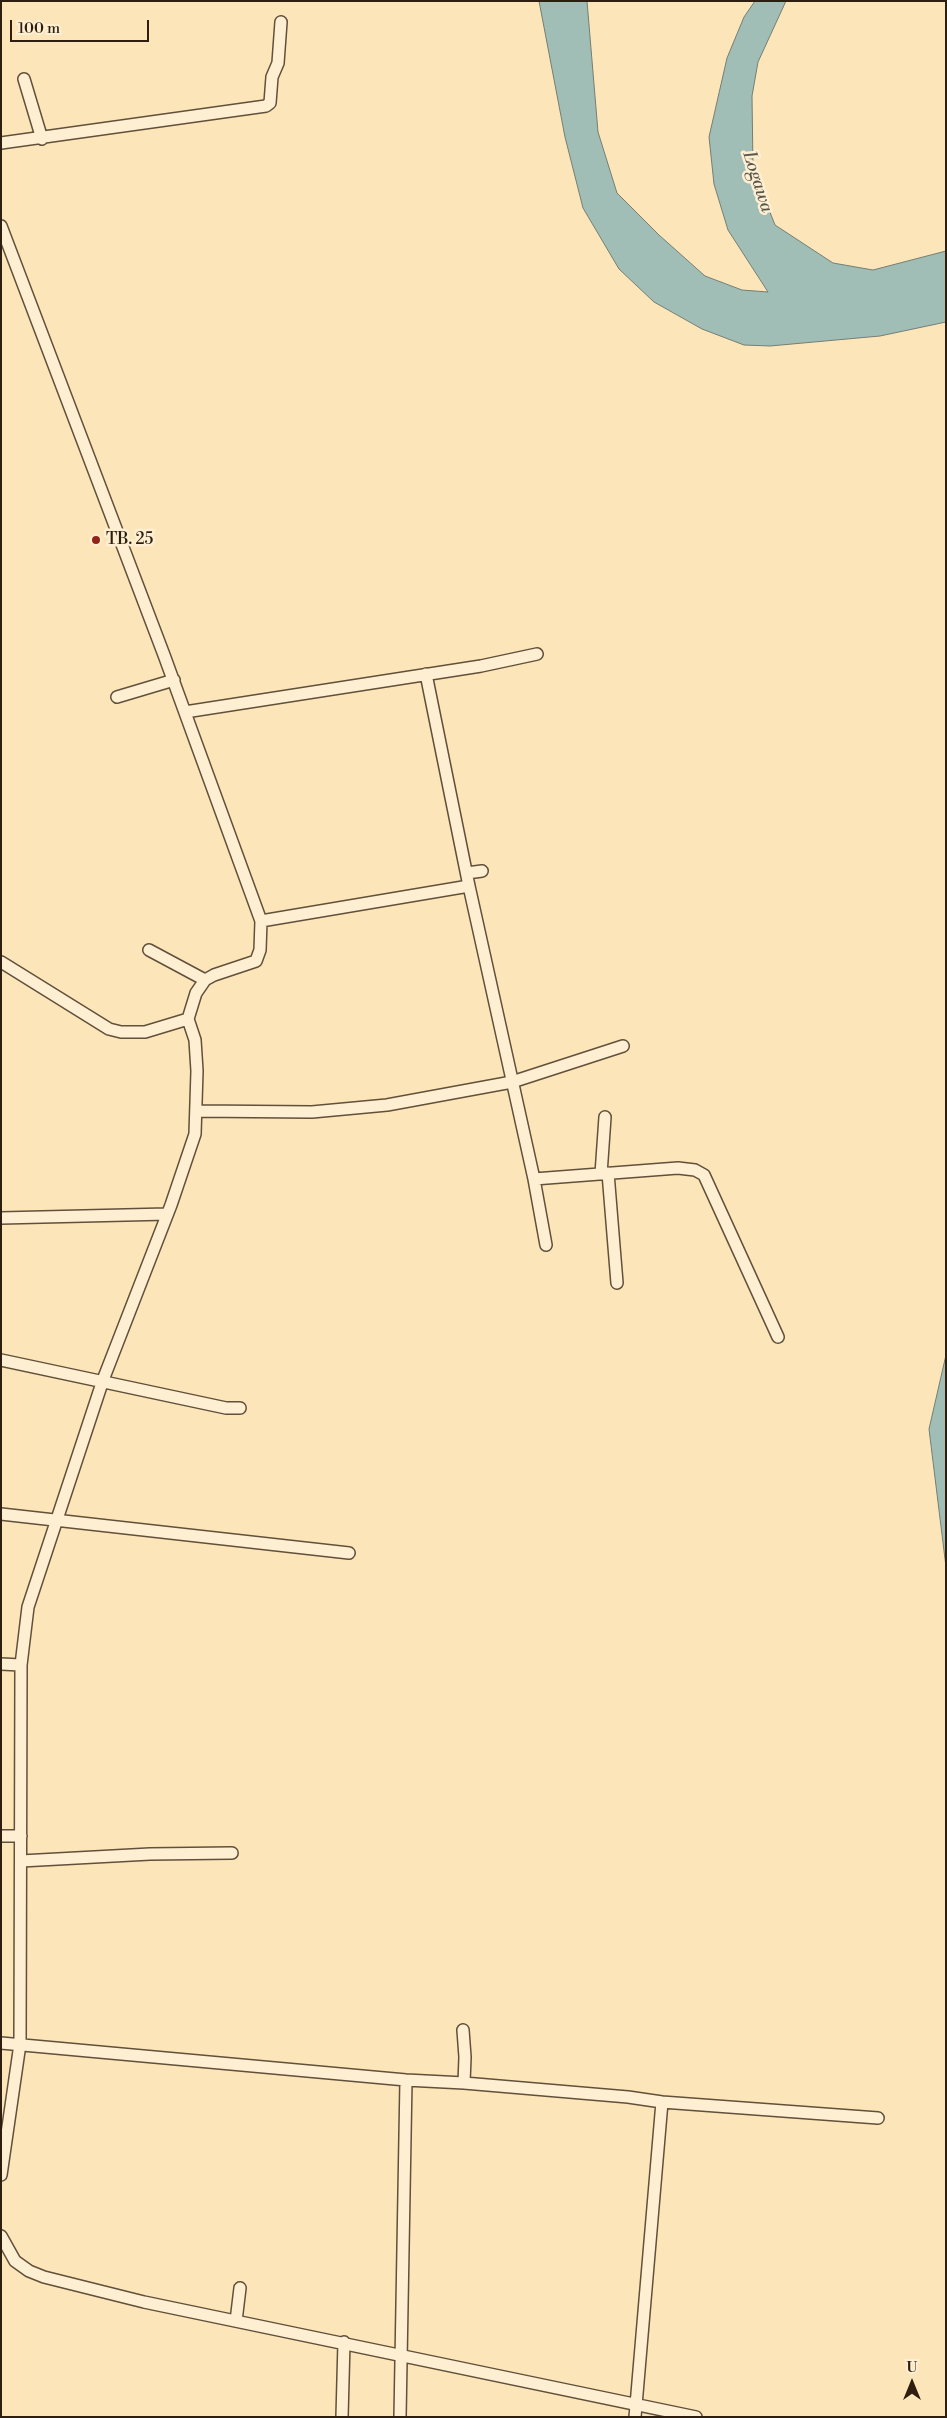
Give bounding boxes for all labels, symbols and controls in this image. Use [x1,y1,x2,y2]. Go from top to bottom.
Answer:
scale bar [12,10,151,42]
text: 100 m [18,19,60,38]
water label: Logawa [737,149,777,215]
place label: TB. 25 [106,530,153,550]
marker: TB. 25 [90,534,102,546]
north arrow [887,2358,937,2408]
text: U [907,2359,917,2377]

